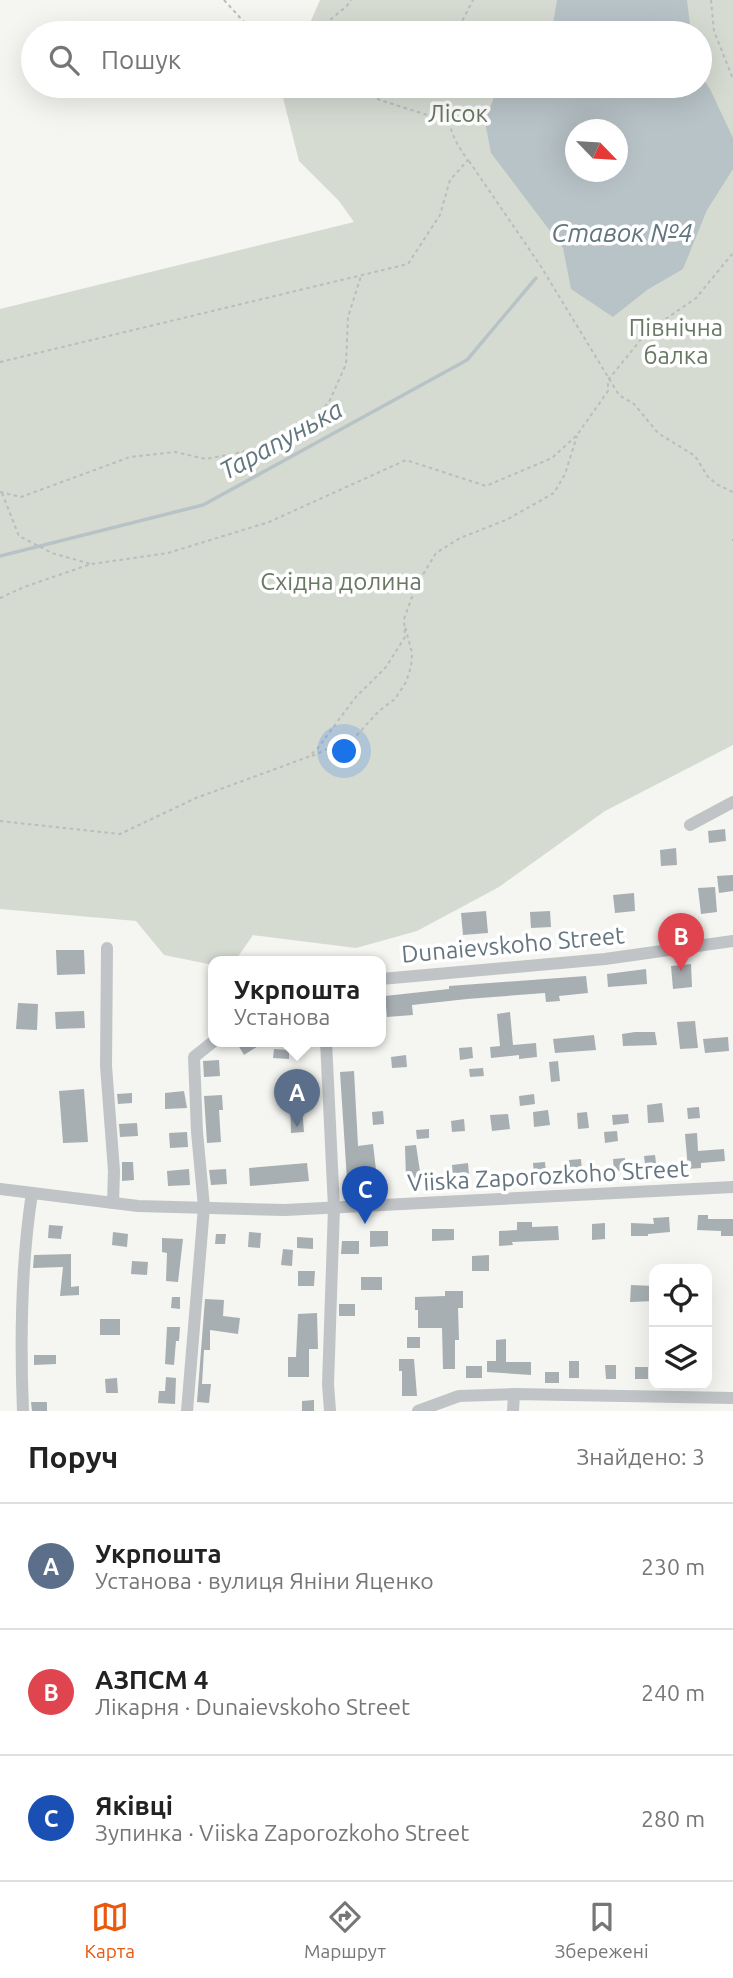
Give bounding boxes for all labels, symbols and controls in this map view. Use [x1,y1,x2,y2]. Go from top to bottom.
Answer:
search box [21,21,712,98]
icon: search [45,41,83,79]
text: Пошук [101,45,181,74]
park label: Лісок [428,100,488,127]
north arrow [565,119,628,182]
water label: Ставок №4 [551,218,693,247]
park label: Північна балка [629,314,723,369]
water label: Тарапунька [214,394,347,485]
park label: Східна долина [260,568,422,595]
your location [327,734,361,768]
pin: B [658,913,704,971]
street label: Dunaievskoho Street [400,921,626,968]
popup [208,956,386,1047]
text: Укрпошта [234,975,360,1004]
text: Установа [234,1004,330,1029]
pin: A [274,1069,320,1127]
street label: Viiska Zaporozkoho Street [407,1155,690,1196]
pin: C [342,1166,388,1224]
map controls [649,1264,712,1390]
button: locate [649,1264,712,1327]
button: layers [649,1327,712,1390]
text: Поруч [28,1440,118,1474]
text: Знайдено: 3 [576,1444,705,1469]
text: Укрпошта [95,1539,222,1568]
text: A [43,1554,59,1579]
text: 230 m [641,1554,705,1579]
text: Установа · вулиця Яніни Яценко [95,1568,434,1593]
text: АЗПСМ 4 [95,1665,208,1694]
text: B [43,1680,59,1705]
text: 240 m [641,1680,705,1705]
text: Лікарня · Dunaievskoho Street [95,1694,410,1719]
text: Яківці [95,1791,173,1820]
text: C [44,1806,58,1831]
text: 280 m [641,1806,705,1831]
text: Зупинка · Viiska Zaporozkoho Street [95,1820,469,1845]
tab: Карта [84,1898,135,1962]
tab: Маршрут [304,1898,386,1962]
tab: Збережені [555,1898,649,1962]

